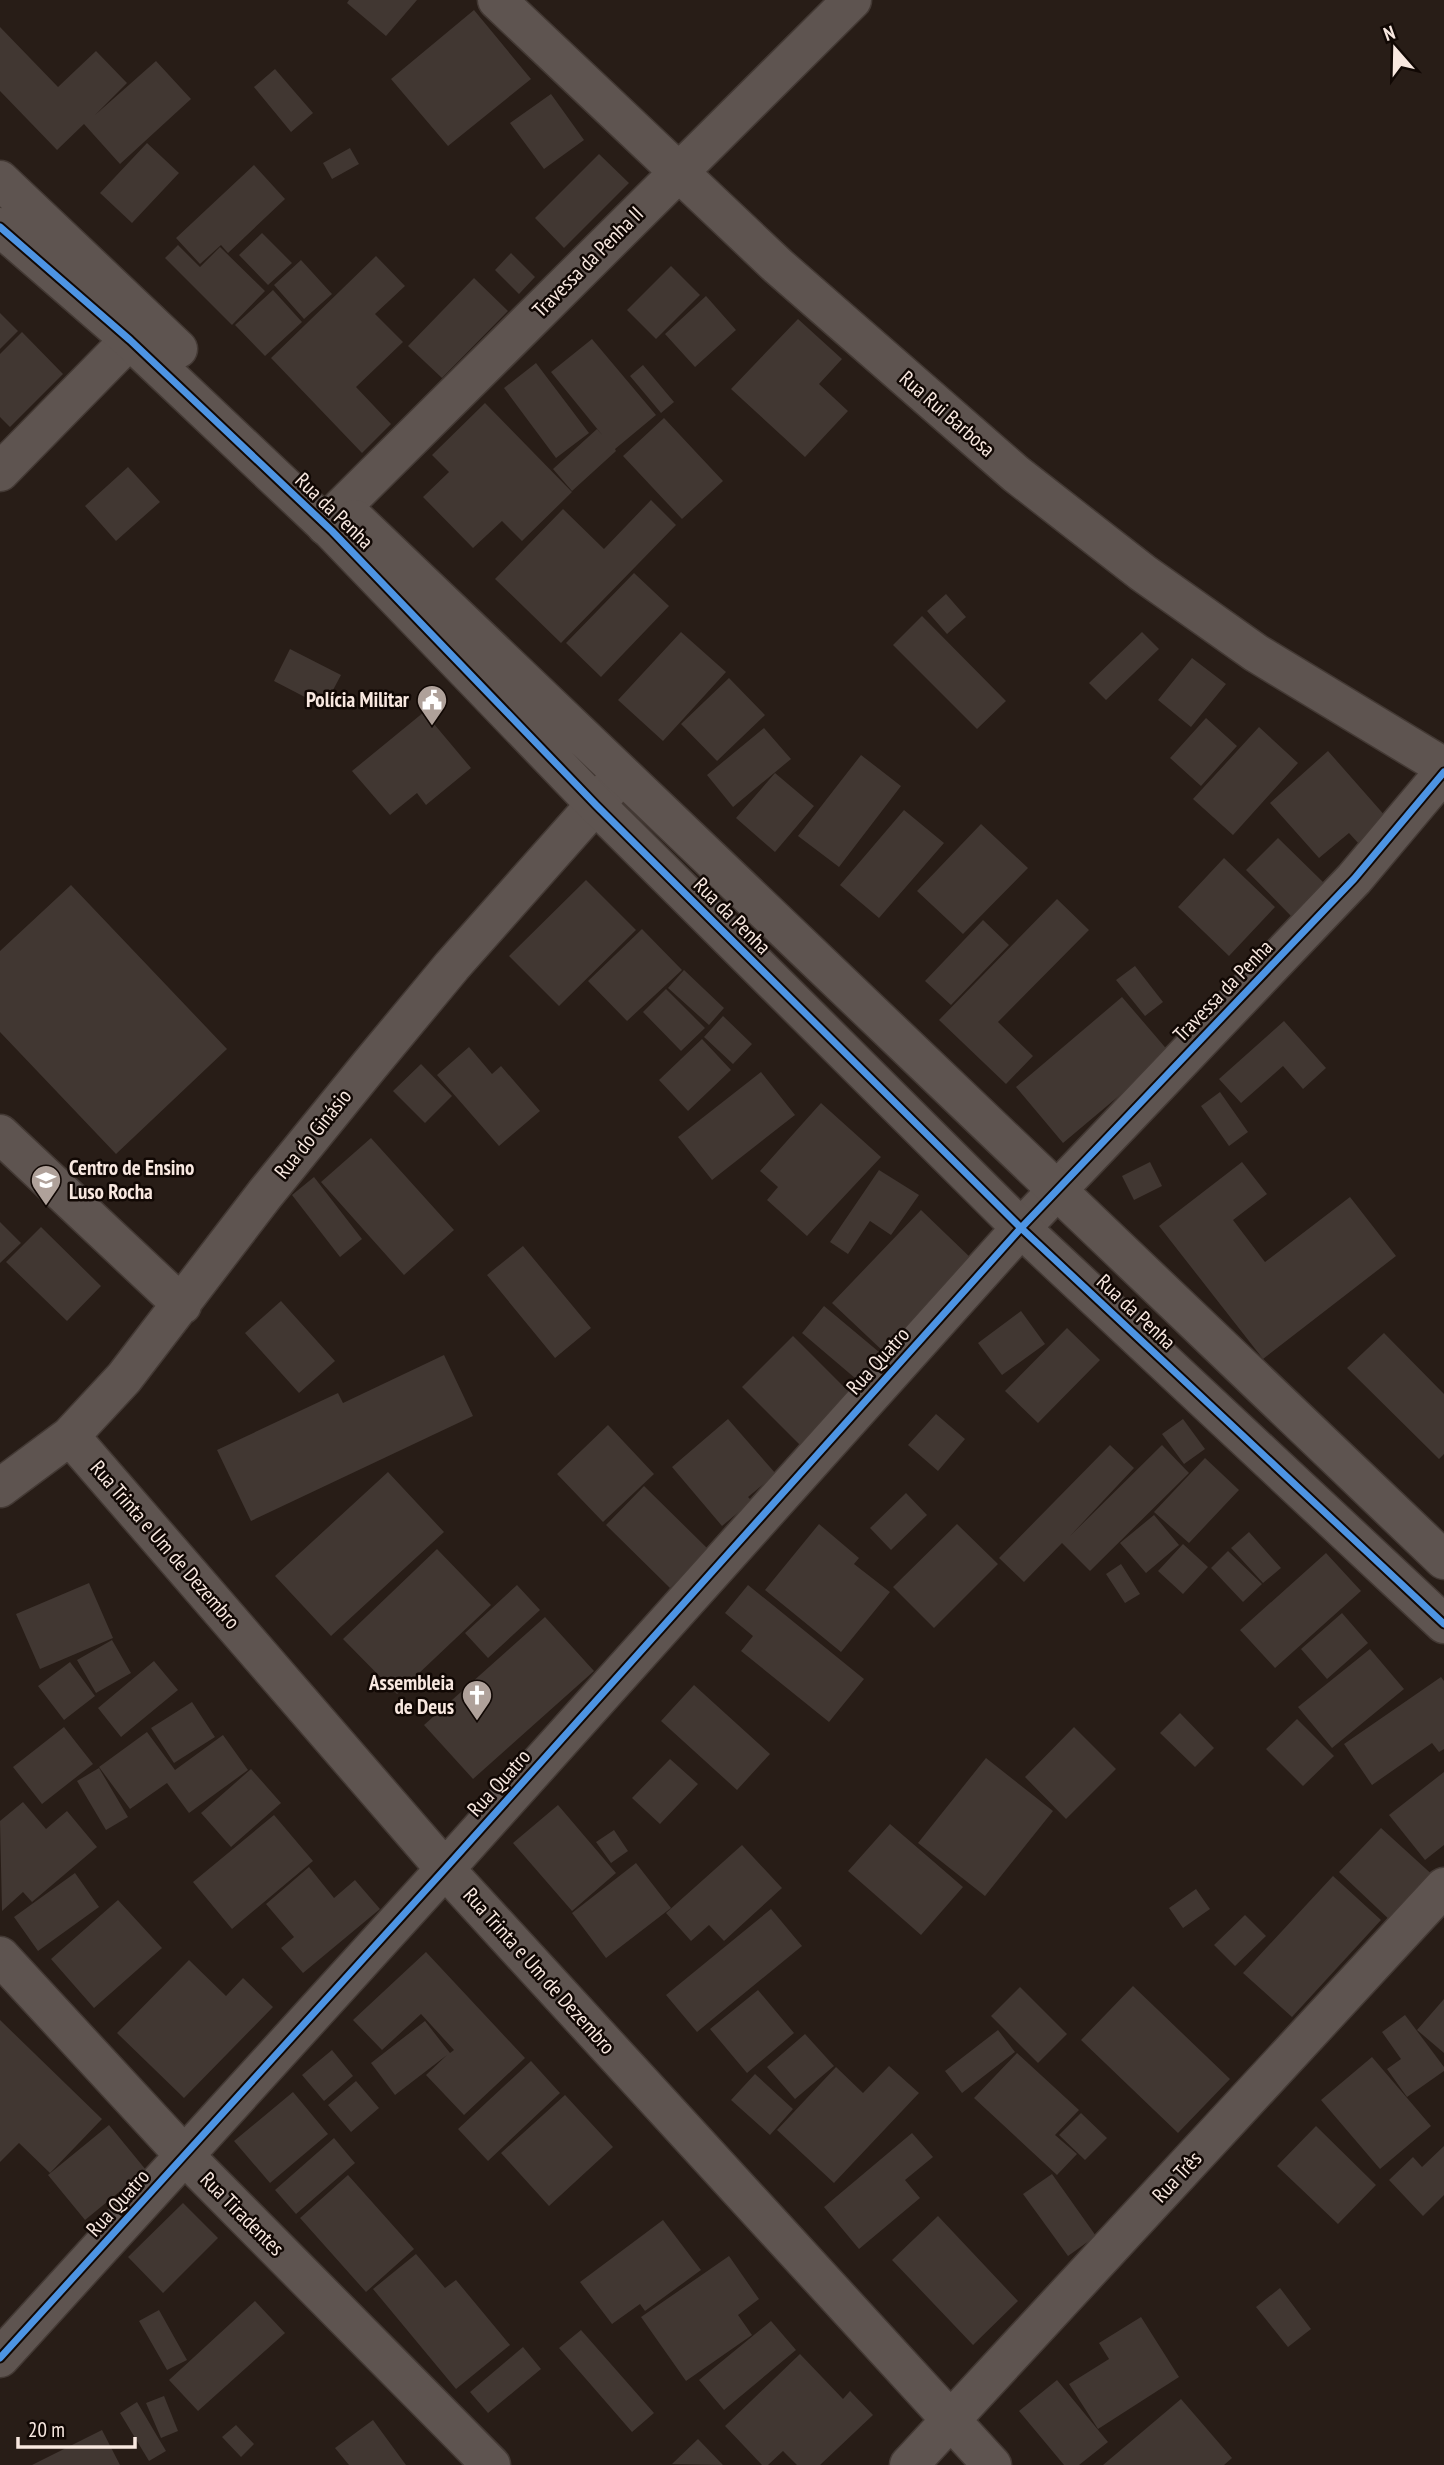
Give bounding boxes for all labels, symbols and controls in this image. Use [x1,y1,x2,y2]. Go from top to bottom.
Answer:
north arrow [1360,14,1430,84]
text: N [1380,20,1398,46]
street label: Travessa da Penha II [526,200,649,323]
street label: Rua Rui Barbosa [894,365,1001,463]
street label: Rua da Penha [290,467,379,555]
public building icon: Polícia Militar [415,683,449,727]
place label: Polícia Militar [306,686,410,713]
street label: Rua da Penha [688,871,777,960]
street label: Travessa da Penha [1167,934,1278,1047]
street label: Rua do Ginásio [268,1083,357,1184]
place label: Centro de Ensino Luso Rocha [69,1154,194,1205]
school or university icon: Centro de Ensino Luso Rocha [29,1163,63,1207]
street label: Rua da Penha [1091,1268,1182,1355]
street label: Rua Quatro [840,1321,915,1400]
street label: Rua Trinta e Um de Dezembro [85,1455,246,1635]
place label: Assembleia de Deus [368,1669,454,1720]
church icon: Assembleia de Deus [460,1678,494,1722]
street label: Rua Quatro [461,1743,536,1822]
street label: Rua Trinta e Um de Dezembro [457,1882,621,2060]
street label: Rua Três [1146,2145,1207,2208]
street label: Rua Quatro [80,2163,155,2242]
street label: Rua Tiradentes [195,2166,290,2261]
scale bar [18,2406,135,2450]
text: 20 m [28,2416,65,2443]

